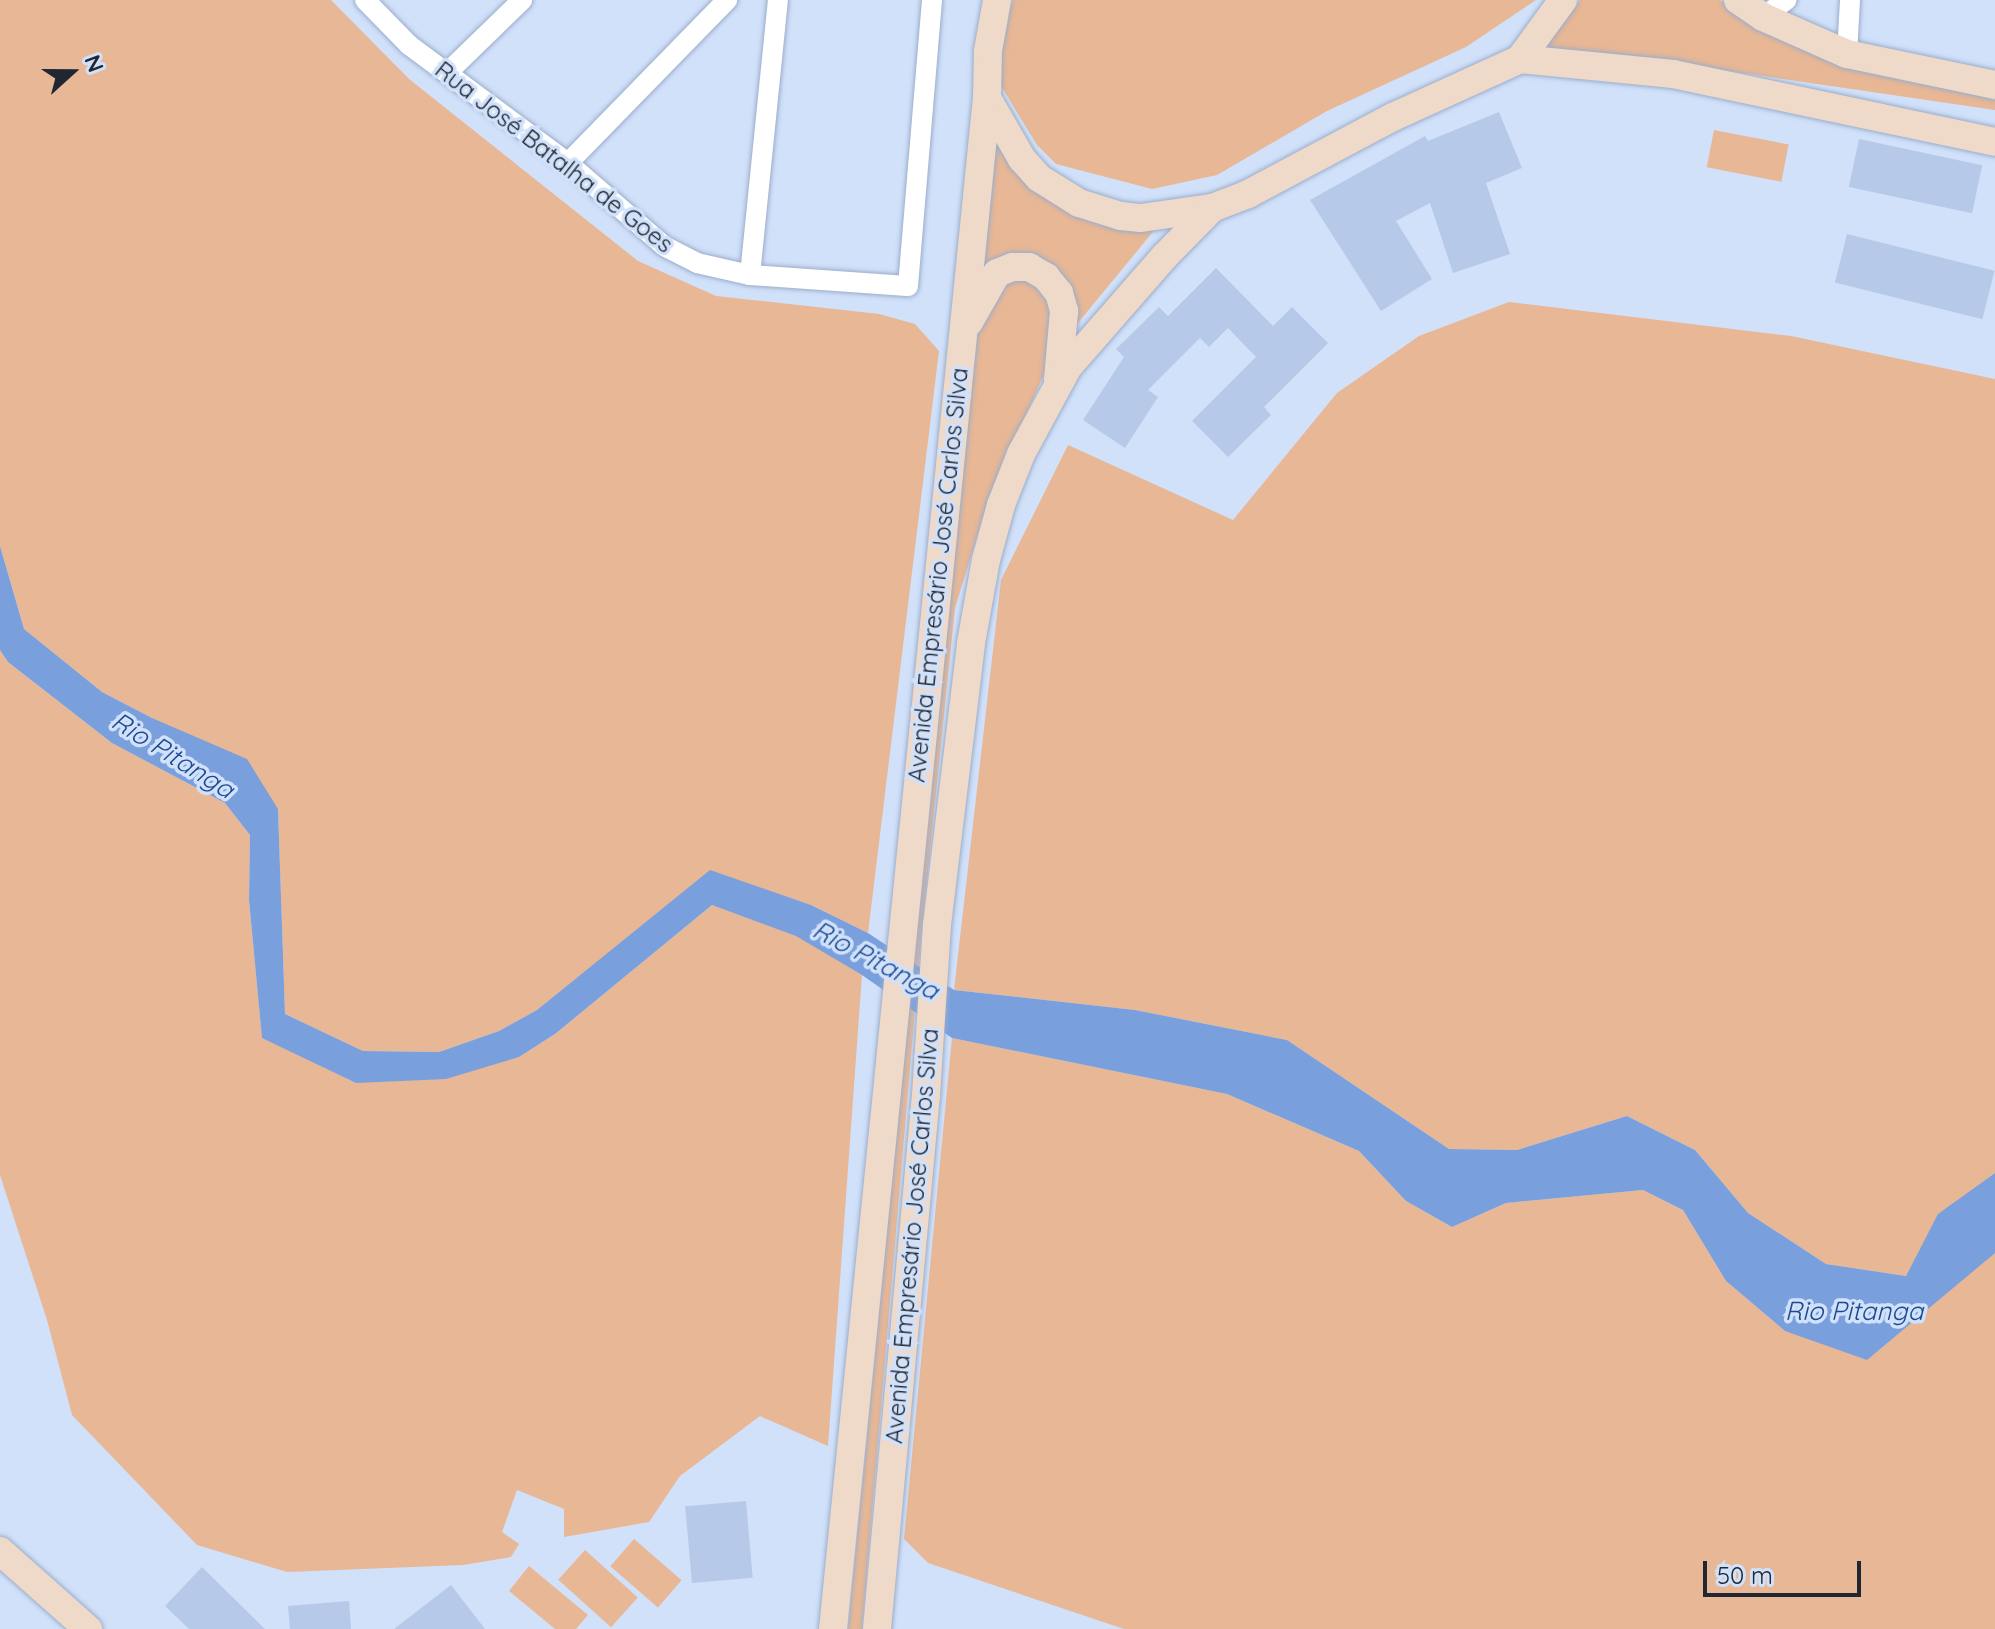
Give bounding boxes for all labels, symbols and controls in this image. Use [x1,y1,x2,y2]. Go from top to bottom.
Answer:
north arrow [32,32,112,112]
text: N [78,51,110,76]
street label: Rua José Batalha de Goes [429,55,679,259]
street label: Avenida Empresário José Carlos Silva [902,366,974,784]
water label: Rio Pitanga [106,705,240,805]
water label: Rio Pitanga [808,914,944,1006]
street label: Avenida Empresário José Carlos Silva [879,1027,945,1445]
water label: Rio Pitanga [1785,1295,1923,1327]
scale bar [1707,1545,1865,1595]
text: 50 m [1717,1560,1773,1590]

